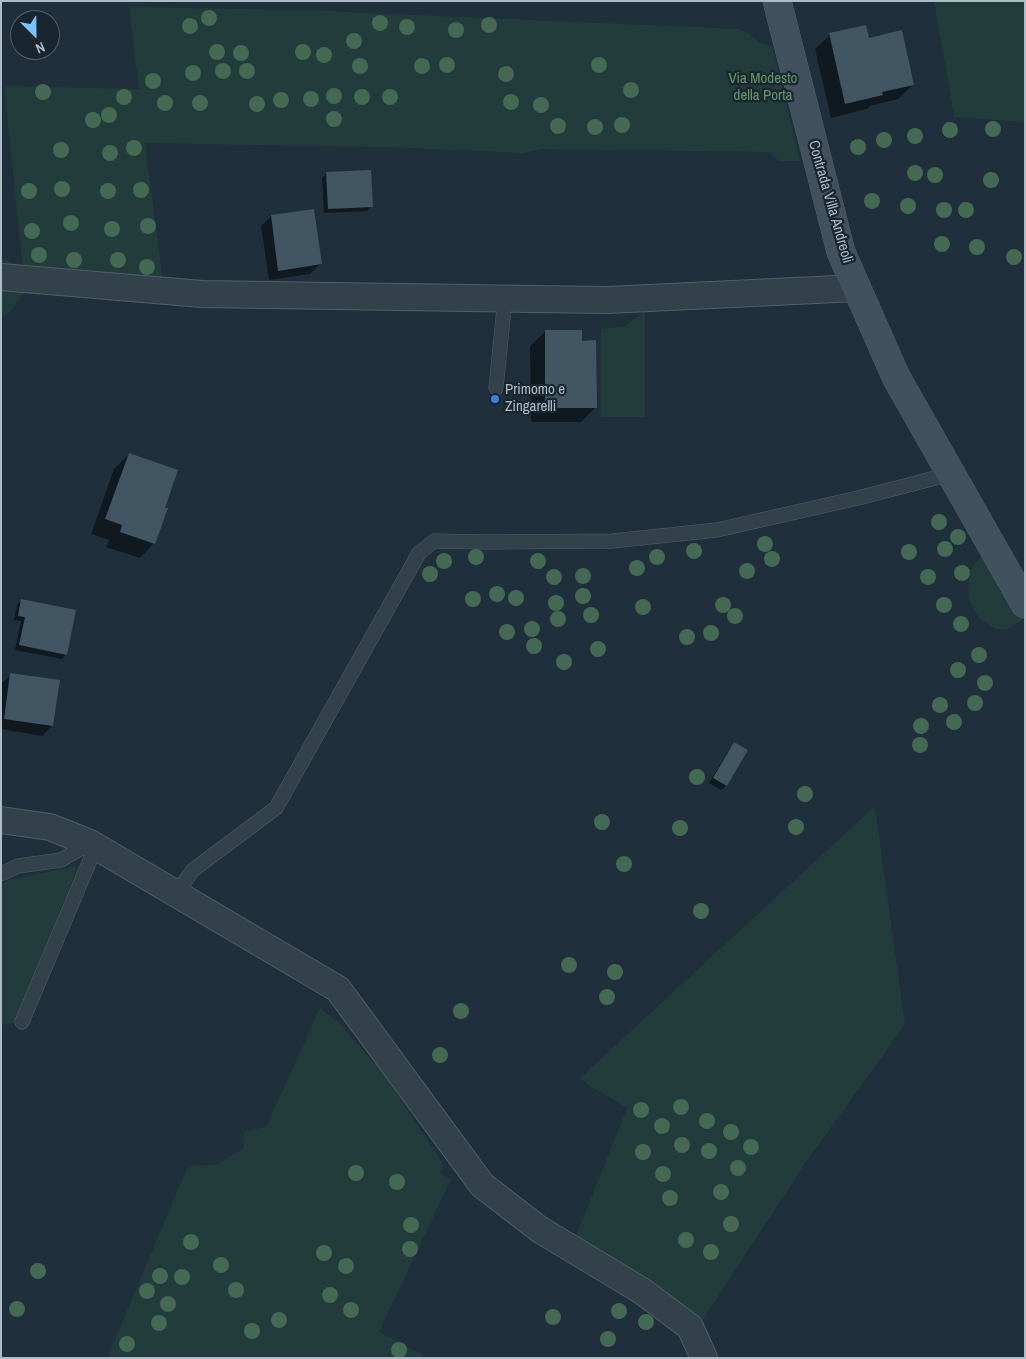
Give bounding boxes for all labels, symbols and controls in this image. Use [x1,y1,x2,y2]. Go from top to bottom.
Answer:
north arrow [10,10,60,60]
text: N [33,38,48,58]
park label: Via Modesto della Porta [729,70,797,105]
street label: Contrada Villa Andreoli [804,138,856,266]
place label: Primomo e Zingarelli [505,381,565,416]
marker: Primomo e Zingarelli [489,393,501,405]

